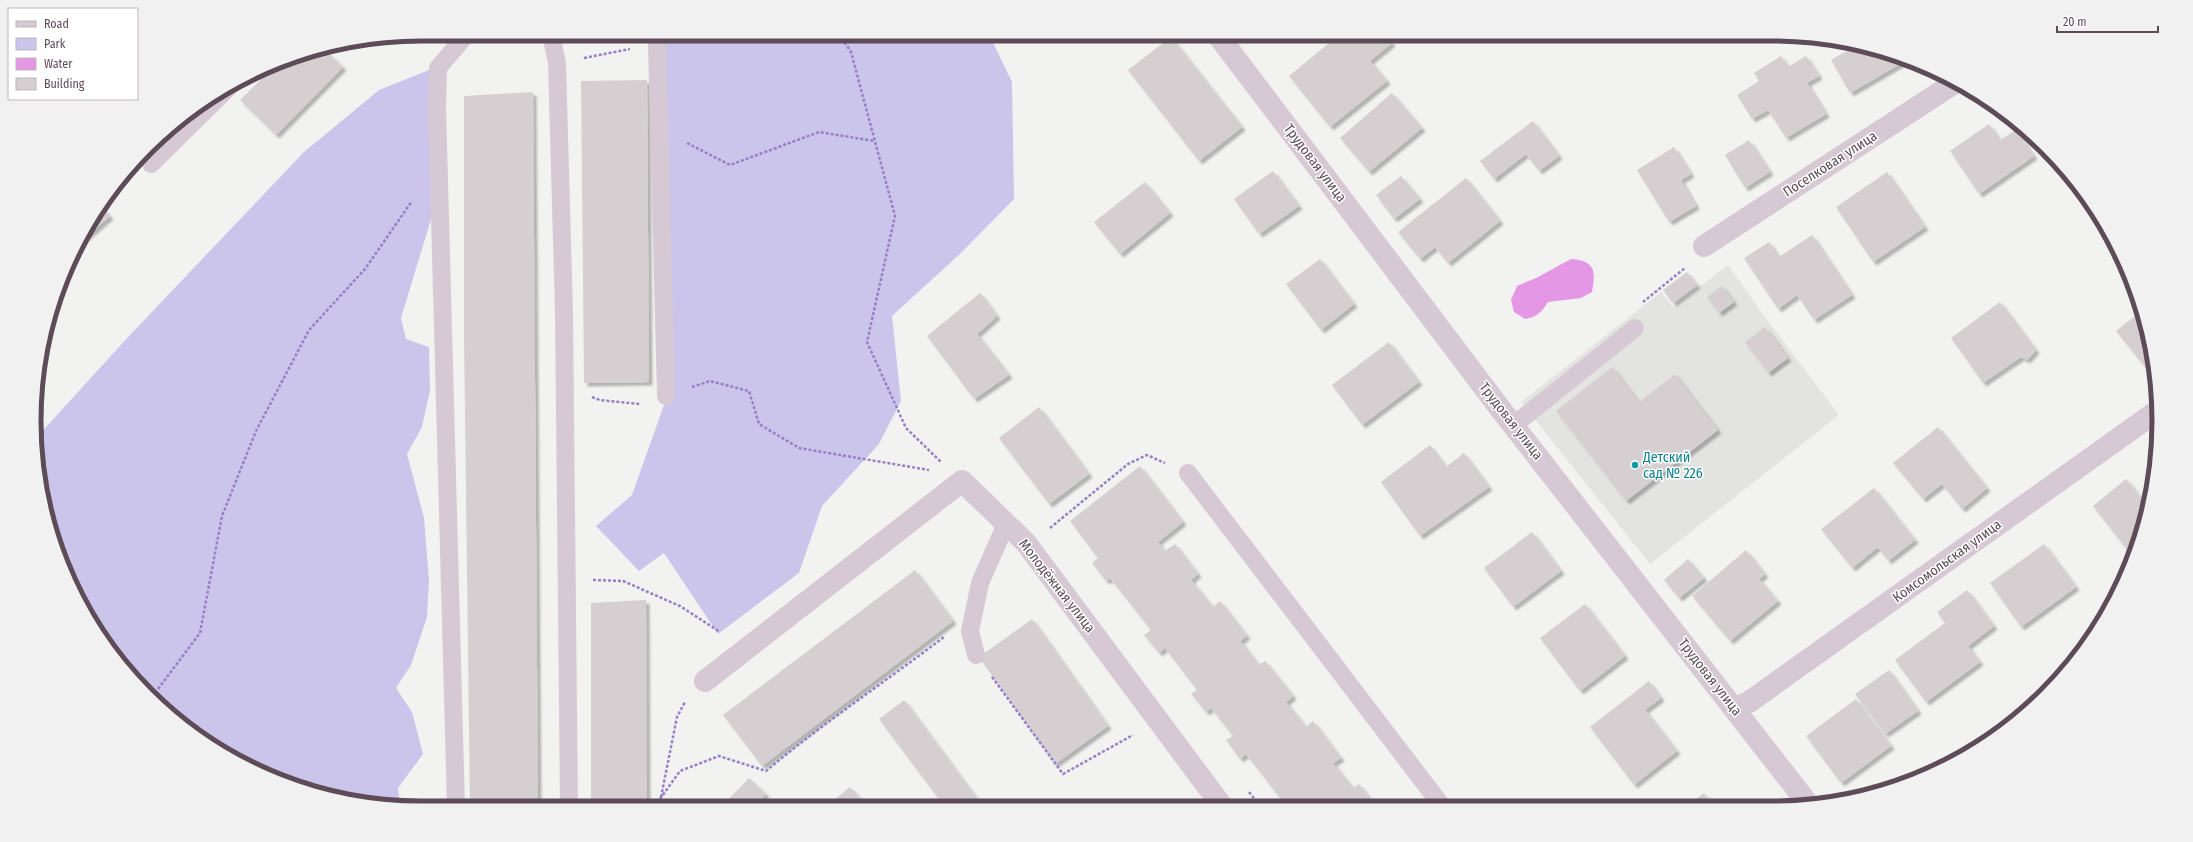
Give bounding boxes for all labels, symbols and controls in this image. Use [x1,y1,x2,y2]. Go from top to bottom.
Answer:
legend [8,8,138,100]
scale bar [2057,8,2158,34]
text: 20 m [2063,15,2087,29]
text: Road [44,17,69,31]
text: Park [44,37,66,51]
text: Water [44,57,73,71]
text: Building [44,77,85,91]
street label: Трудовая улица [1280,121,1350,206]
street label: Поселковая улица [1780,127,1880,201]
street label: Трудовая улица [1476,379,1547,463]
place label: Детский сад № 226 [1642,449,1703,482]
marker: Детский сад № 226 [1630,460,1640,470]
street label: Комсомольская улица [1889,516,2005,606]
street label: Молодёжная улица [1015,536,1099,636]
street label: Трудовая улица [1675,635,1746,719]

